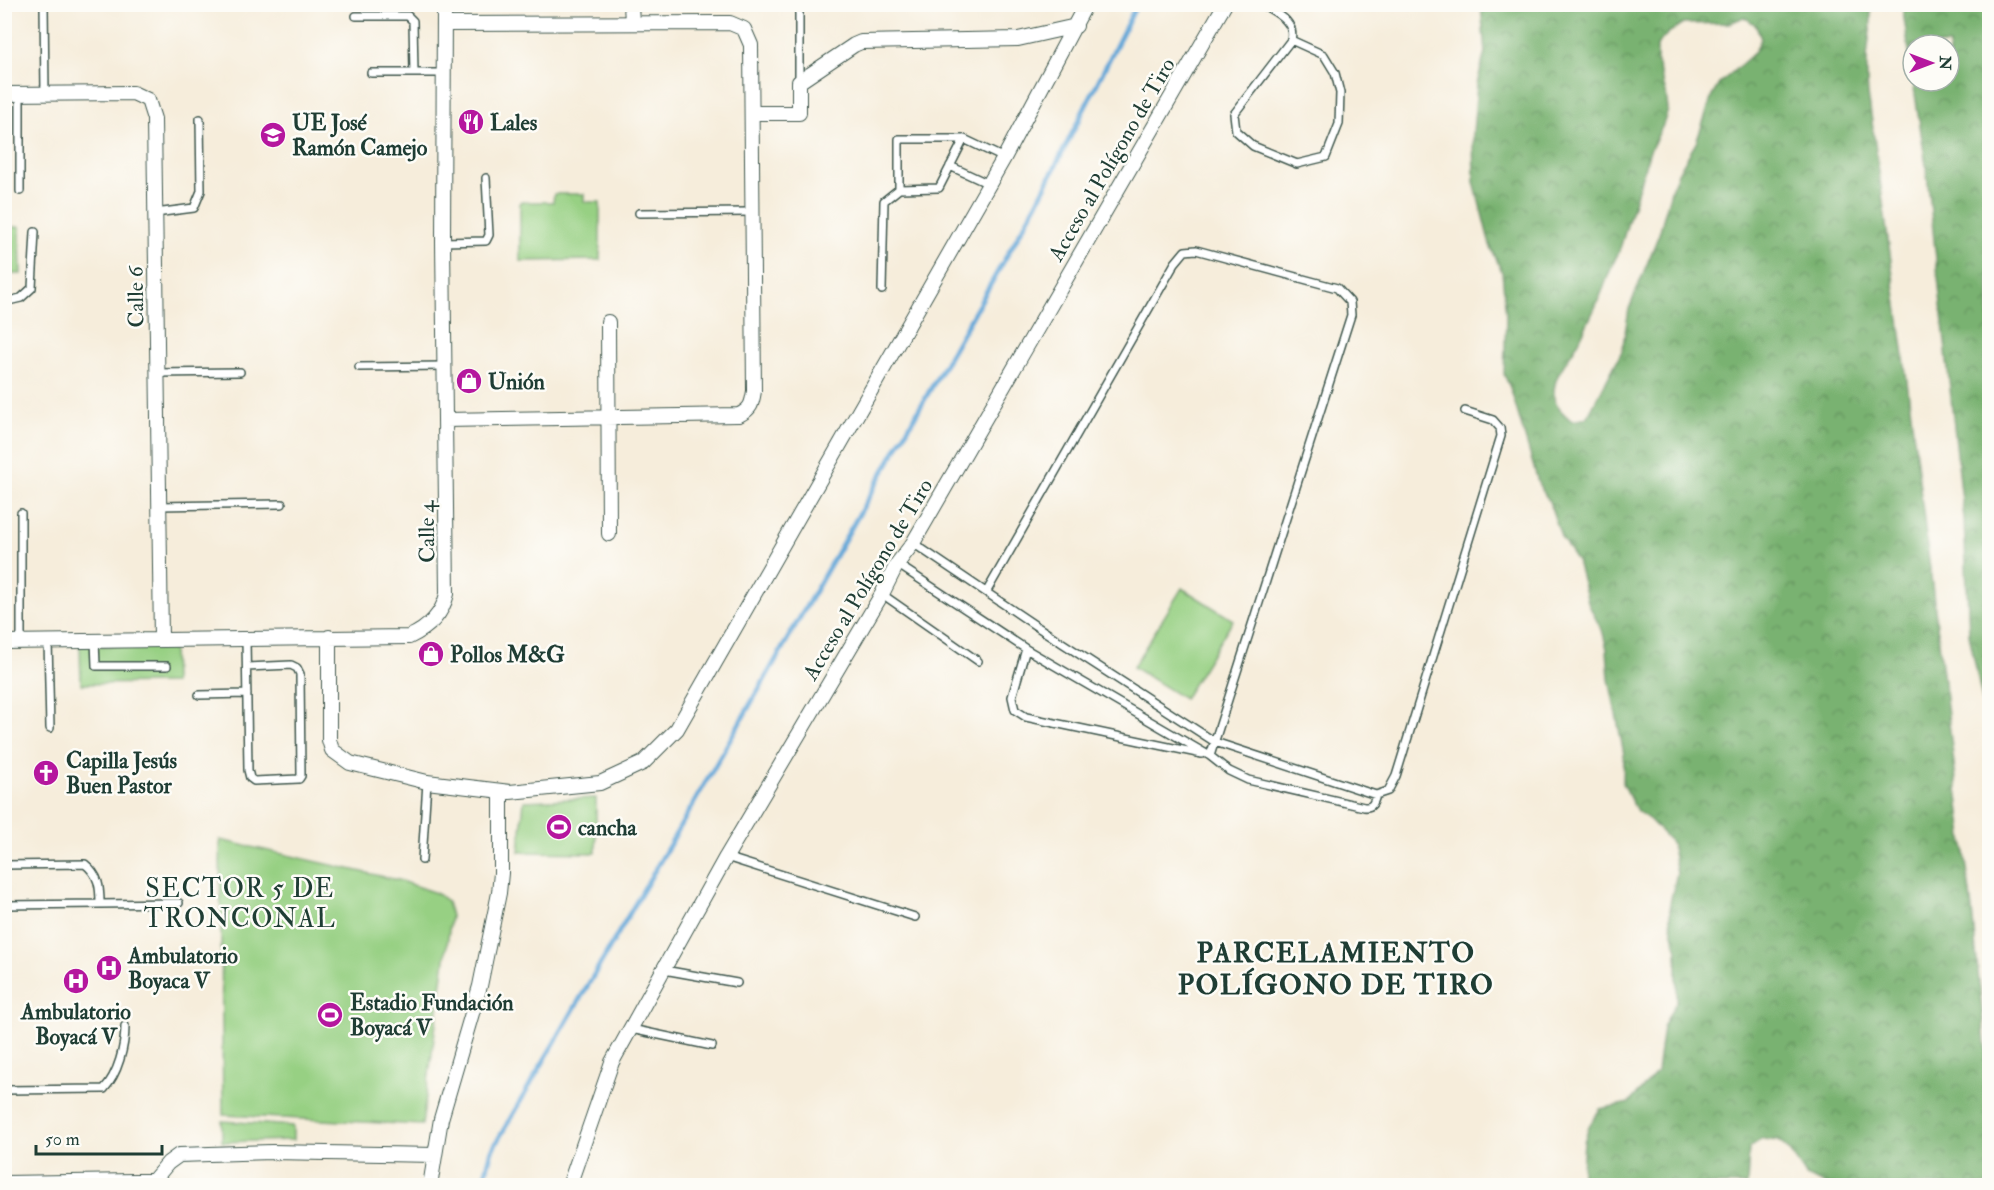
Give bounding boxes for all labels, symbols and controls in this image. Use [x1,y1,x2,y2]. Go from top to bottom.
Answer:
north arrow [1901,33,1961,93]
street label: Acceso al Polígono de Tiro [1042,53,1182,267]
text: N [1935,55,1955,71]
restaurant icon: Lales [456,107,486,137]
place label: UE José Ramón Camejo [292,109,428,162]
place label: Lales [490,109,538,137]
school or university icon: UE José Ramón Camejo [258,120,288,150]
street label: Calle 6 [121,264,151,328]
shop icon: Unión [454,366,484,396]
place label: Unión [488,368,546,396]
street label: Acceso al Polígono de Tiro [796,474,939,686]
street label: Calle 4 [412,500,442,563]
shop icon: Pollos M&G [416,639,446,669]
place label: Pollos M&G [450,641,565,669]
place label: Capilla Jesús Buen Pastor [66,747,178,800]
church icon: Capilla Jesús Buen Pastor [31,758,61,788]
sports icon: cancha [544,812,574,842]
place label: cancha [578,814,638,842]
district label: SECTOR 5 DE TRONCONAL [144,873,336,935]
district label: PARCELAMIENTO POLÍGONO DE TIRO [1178,936,1494,1003]
place label: Ambulatorio Boyaca V [127,942,238,996]
hospital icon: Ambulatorio Boyaca V [94,953,124,983]
hospital icon: Ambulatorio Boyacá V [61,966,91,996]
place label: Estadio Fundación Boyacá V [350,989,514,1043]
place label: Ambulatorio Boyacá V [20,998,131,1052]
sports icon: Estadio Fundación Boyacá V [315,1000,345,1030]
scale bar [36,1118,162,1156]
text: 50 m [45,1128,80,1151]

